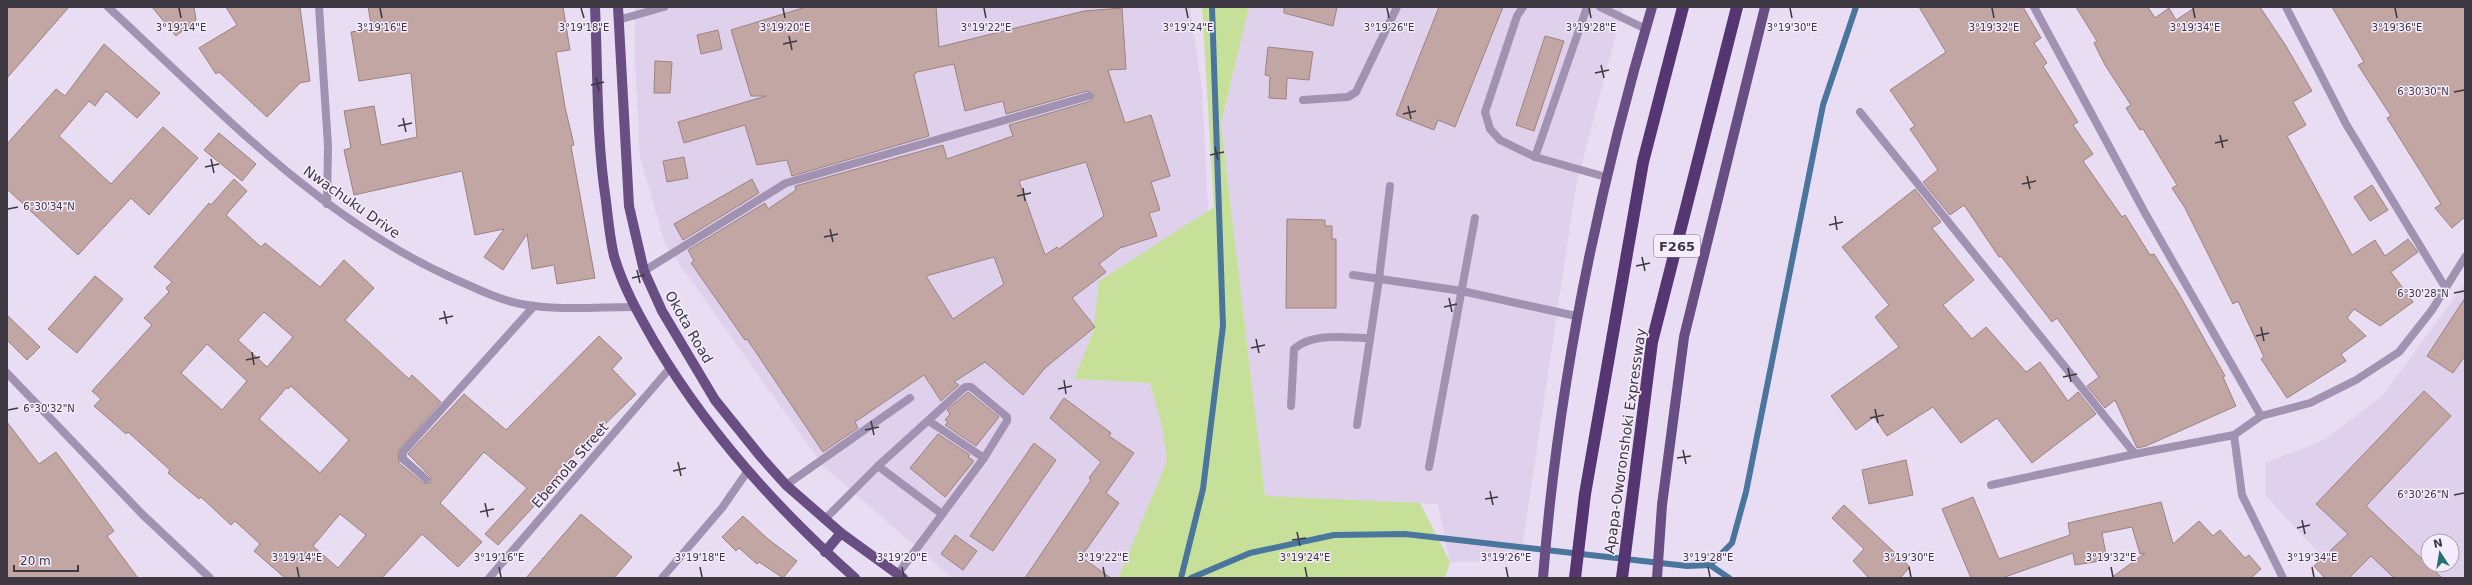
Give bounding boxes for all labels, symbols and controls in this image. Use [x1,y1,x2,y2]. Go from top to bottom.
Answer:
text: 3°19'14"E [156,22,206,33]
text: 3°19'16"E [357,22,407,33]
text: 3°19'18"E [559,22,609,33]
text: 3°19'20"E [760,22,810,33]
text: 3°19'22"E [961,22,1011,33]
text: 3°19'24"E [1163,22,1213,33]
text: 3°19'26"E [1364,22,1414,33]
text: 3°19'28"E [1566,22,1616,33]
text: 3°19'30"E [1767,22,1817,33]
text: 3°19'32"E [1969,22,2019,33]
text: 3°19'34"E [2170,22,2220,33]
text: 3°19'36"E [2372,22,2422,33]
text: 6°30'30"N [2397,86,2449,97]
street label: Nwachuku Drive [301,163,403,241]
text: 6°30'34"N [23,201,75,212]
road number: F265 [1654,235,1700,257]
street label: Okota Road [662,288,716,366]
text: 6°30'28"N [2397,288,2449,299]
street label: Apapa-Oworonshoki Expressway [1601,327,1649,555]
text: 6°30'32"N [23,403,75,414]
street label: Ebemola Street [529,419,612,511]
text: 6°30'26"N [2397,489,2449,500]
north arrow [2420,533,2460,573]
text: N [2432,536,2444,551]
scale bar [14,547,78,573]
text: 3°19'14"E [272,552,322,563]
text: 3°19'16"E [474,552,524,563]
text: 3°19'18"E [675,552,725,563]
text: 3°19'20"E [877,552,927,563]
text: 3°19'22"E [1078,552,1128,563]
text: 3°19'24"E [1280,552,1330,563]
text: 3°19'26"E [1481,552,1531,563]
text: 3°19'28"E [1683,552,1733,563]
text: 3°19'30"E [1884,552,1934,563]
text: 3°19'32"E [2086,552,2136,563]
text: 3°19'34"E [2287,552,2337,563]
text: 20 m [20,554,51,568]

